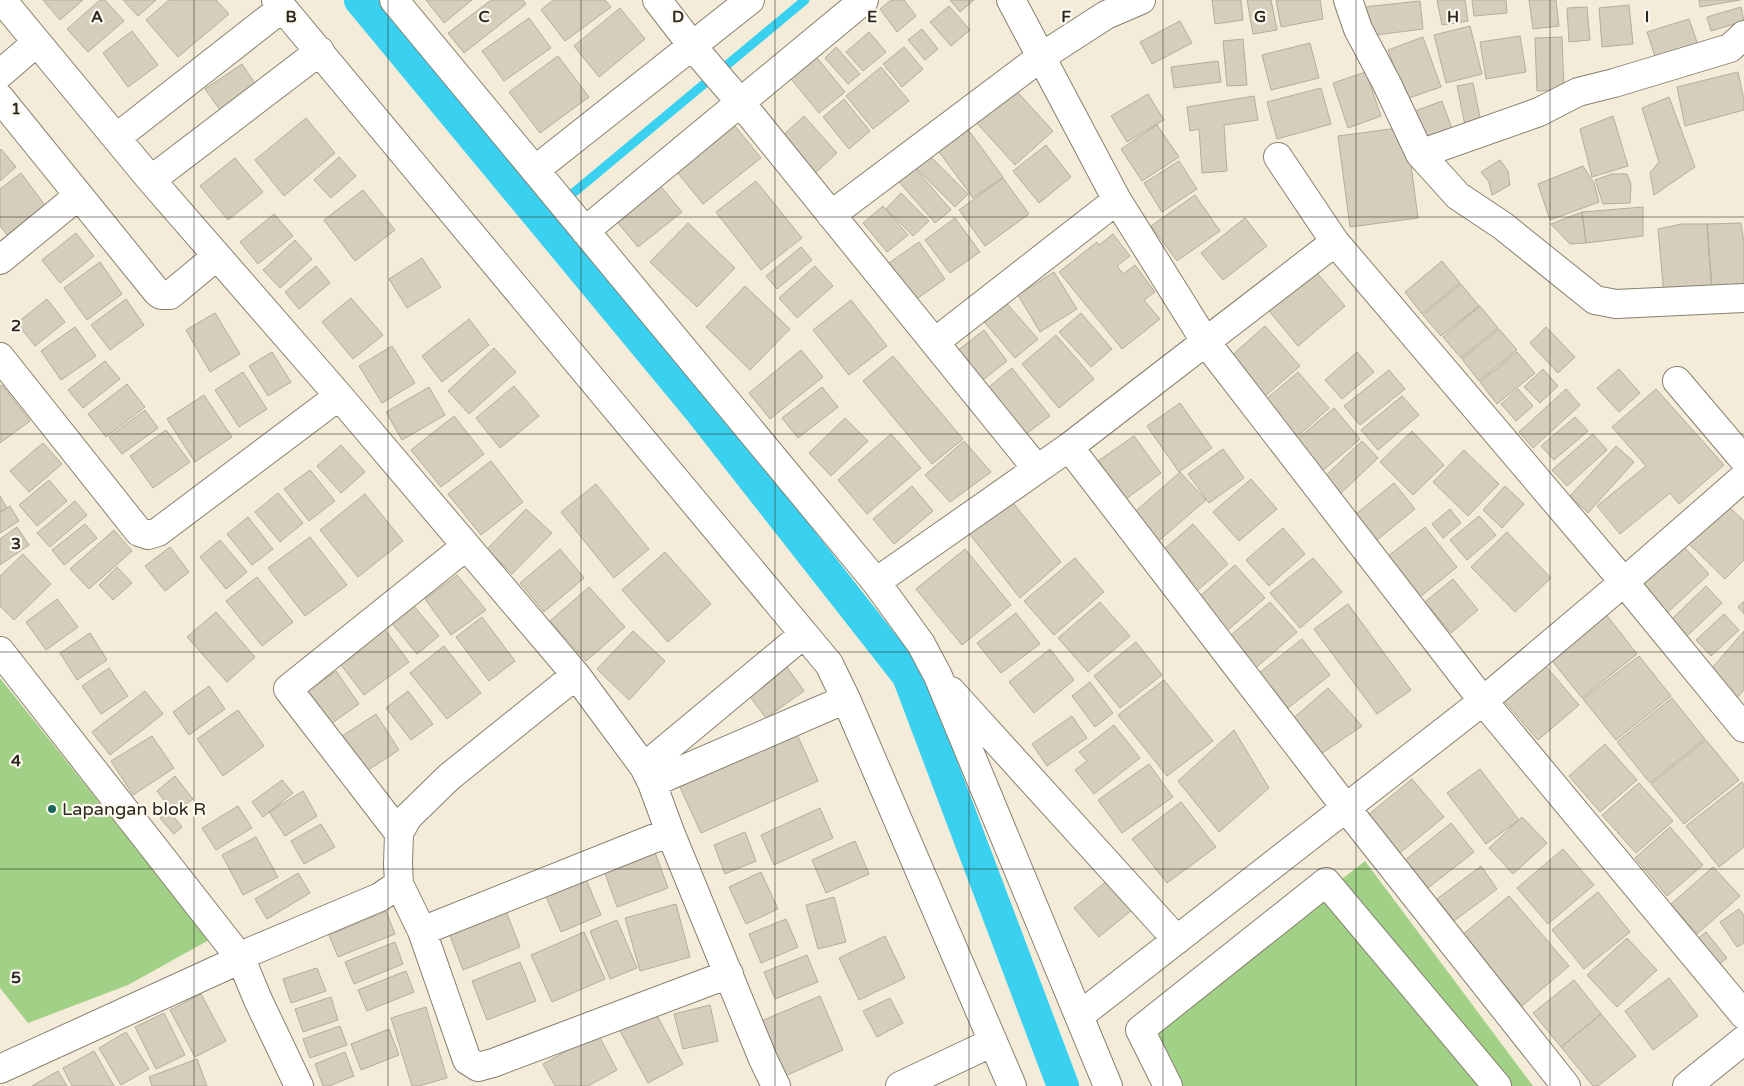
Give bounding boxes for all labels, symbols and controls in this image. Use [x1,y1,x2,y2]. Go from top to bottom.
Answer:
text: A [91,7,103,27]
text: B [285,7,297,27]
text: C [478,7,490,27]
text: D [672,7,684,27]
text: E [867,7,877,27]
text: F [1061,7,1071,27]
text: G [1254,7,1266,27]
text: H [1447,7,1459,27]
text: I [1645,7,1649,27]
text: 1 [11,99,21,119]
text: 2 [11,316,21,336]
text: 3 [11,534,21,554]
text: 4 [11,751,21,771]
place label: Lapangan blok R [62,798,206,820]
marker: Lapangan blok R [46,803,58,815]
text: 5 [11,968,21,988]

